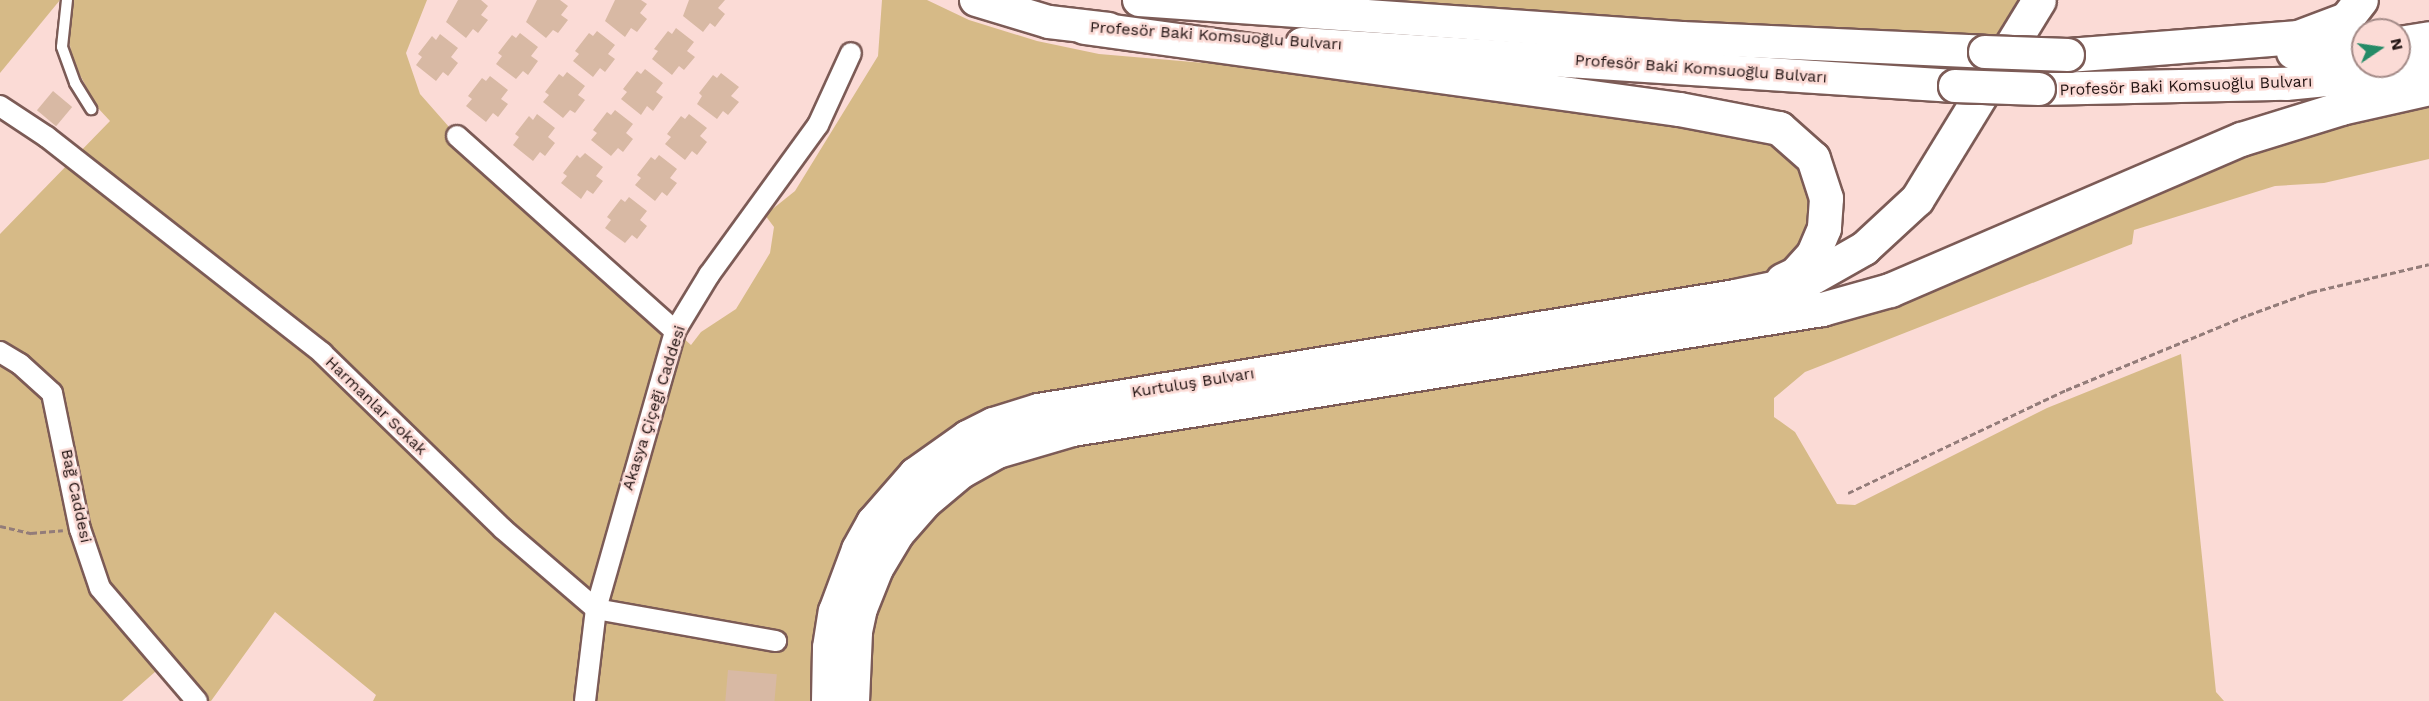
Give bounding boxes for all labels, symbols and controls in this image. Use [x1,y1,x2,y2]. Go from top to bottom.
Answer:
street label: Profesör Baki Komsuoğlu Bulvarı [1089,18,1343,54]
north arrow [2351,18,2411,78]
text: N [2386,36,2408,52]
street label: Profesör Baki Komsuoğlu Bulvarı [1574,51,1828,87]
street label: Profesör Baki Komsuoğlu Bulvarı [2059,72,2313,100]
street label: Akasya Çiçeği Caddesi [618,323,690,493]
street label: Harmanlar Sokak [321,352,431,460]
street label: Kurtuluş Bulvarı [1130,364,1256,402]
street label: Bağ Caddesi [57,447,95,545]

